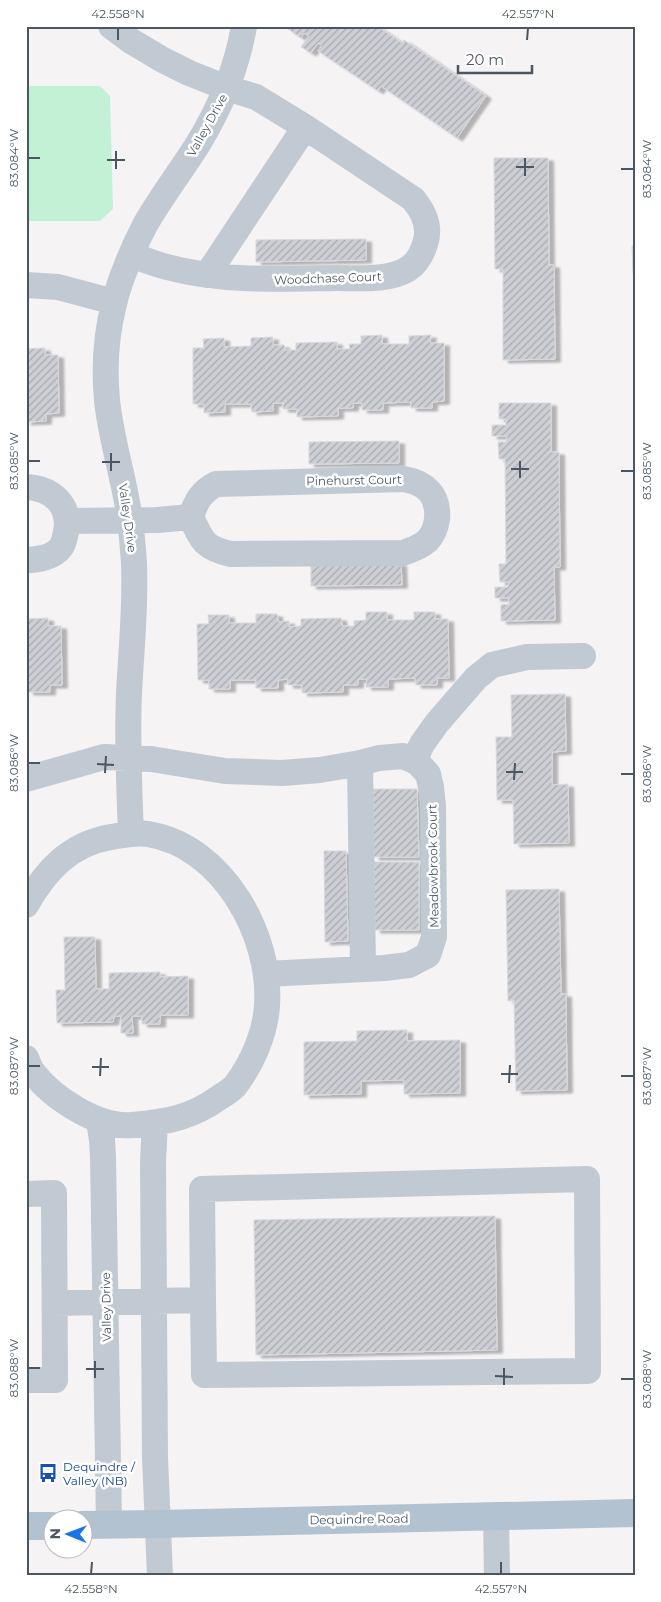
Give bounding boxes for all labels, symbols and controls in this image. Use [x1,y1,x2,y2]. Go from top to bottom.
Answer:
text: 42.558°N [91,6,145,21]
text: 42.557°N [502,6,554,21]
scale bar [458,42,532,74]
text: 20 m [466,50,504,69]
street label: Valley Drive [184,91,230,159]
text: 83.084°W [6,129,21,187]
text: 83.084°W [639,140,654,198]
street label: Woodchase Court [274,269,382,287]
text: 83.085°W [6,432,21,490]
text: 83.085°W [639,442,654,500]
street label: Pinehurst Court [306,472,402,488]
street label: Valley Drive [116,483,140,553]
text: 83.086°W [6,734,21,792]
text: 83.086°W [639,745,654,803]
street label: Meadowbrook Court [424,804,442,928]
text: 83.087°W [6,1037,21,1095]
text: 83.087°W [639,1047,654,1105]
street label: Valley Drive [98,1272,114,1342]
text: 83.088°W [6,1339,21,1397]
text: 83.088°W [639,1350,654,1408]
place label: Dequindre / Valley (NB) [63,1459,136,1488]
bus stop icon: Dequindre / Valley (NB) [37,1462,59,1484]
north arrow [42,1510,92,1560]
street label: Dequindre Road [309,1511,409,1527]
text: N [46,1528,64,1540]
text: 42.558°N [64,1581,118,1596]
text: 42.557°N [475,1581,527,1596]

